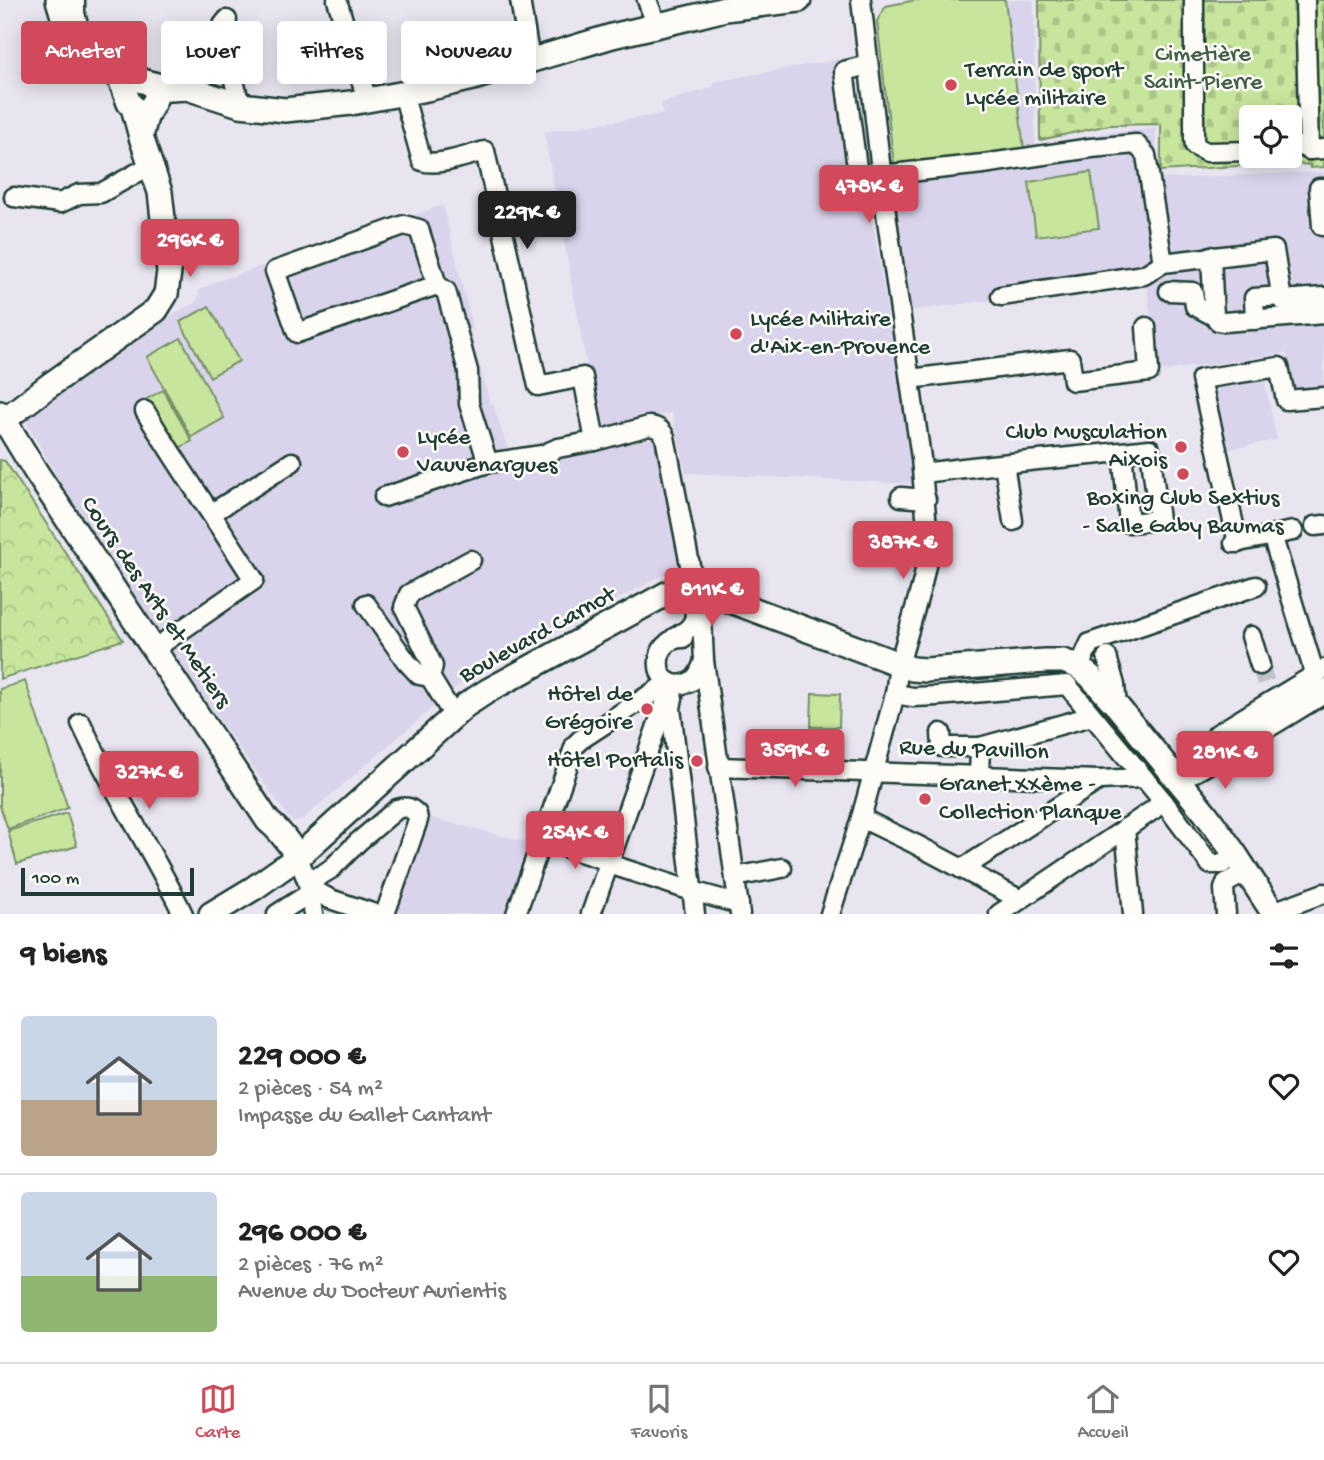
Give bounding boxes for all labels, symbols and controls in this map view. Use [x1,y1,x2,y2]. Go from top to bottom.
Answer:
chip: Acheter [21,21,147,84]
chip: Louer [161,21,263,84]
chip: Filtres [277,21,387,84]
chip: Nouveau [401,21,536,84]
park label: Cimetière Saint-Pierre [1144,41,1263,98]
place label: Terrain de sport Lycée militaire [963,57,1125,114]
marker: Terrain de sport Lycée militaire [943,77,959,93]
map controls [1239,105,1302,168]
button: locate [1239,105,1302,168]
pin: 478K € [812,166,926,225]
text: 478K € [835,174,903,201]
pin: 229K € [470,191,584,251]
text: 229K € [494,200,560,227]
pin: 296K € [133,219,247,279]
text: 296K € [157,228,223,255]
place label: Lycée Militaire d'Aix-en-Provence [750,306,931,363]
marker: Lycée Militaire d'Aix-en-Provence [728,326,744,342]
place label: Club Musculation Aixois [1005,419,1168,476]
place label: Lycée Vauvenargues [416,424,558,481]
marker: Club Musculation Aixois [1173,439,1189,455]
marker: Lycée Vauvenargues [395,444,411,460]
marker: Boxing Club Sextius - Salle Gaby Baumas [1175,466,1191,482]
place label: Boxing Club Sextius - Salle Gaby Baumas [1083,485,1285,542]
street label: Cours des Arts et Metiers [73,492,237,715]
pin: 387K € [846,522,960,581]
text: 387K € [869,530,937,557]
pin: 811K € [655,568,769,628]
text: 811K € [681,577,743,604]
street label: Boulevard Carnot [454,580,623,691]
place label: Hôtel de Grégoire [545,681,634,738]
marker: Hôtel de Grégoire [639,701,655,717]
pin: 359K € [738,730,852,789]
pin: 281K € [1168,732,1282,791]
street label: Rue du Pavillon [899,734,1050,768]
text: 359K € [761,738,829,765]
text: 281K € [1193,740,1257,767]
place label: Hôtel Portalis [547,747,684,776]
pin: 327K € [92,752,206,811]
marker: Hôtel Portalis [689,753,705,769]
text: 327K € [116,760,182,787]
place label: Granet XXème - Collection Planque [939,771,1122,828]
marker: Granet XXème - Collection Planque [917,791,933,807]
pin: 254K € [518,812,632,871]
text: 254K € [542,820,608,847]
scale bar [21,865,194,897]
text: 100 m [32,868,79,891]
icon: filters [1265,937,1303,975]
text: 9 biens [21,939,106,974]
text: 229 000 € [238,1041,366,1076]
icon: home [77,1044,161,1128]
icon: heart [1265,1067,1303,1105]
text: 2 pièces · 54 m² [238,1076,383,1103]
text: Impasse du Gallet Cantant [238,1103,491,1130]
text: 296 000 € [238,1217,366,1252]
icon: home [77,1220,161,1304]
icon: heart [1265,1243,1303,1281]
text: 2 pièces · 76 m² [238,1252,384,1279]
text: Avenue du Docteur Aurientis [238,1279,506,1306]
tab: Carte [195,1380,240,1445]
tab: Favoris [631,1380,687,1445]
tab: Accueil [1078,1380,1129,1445]

